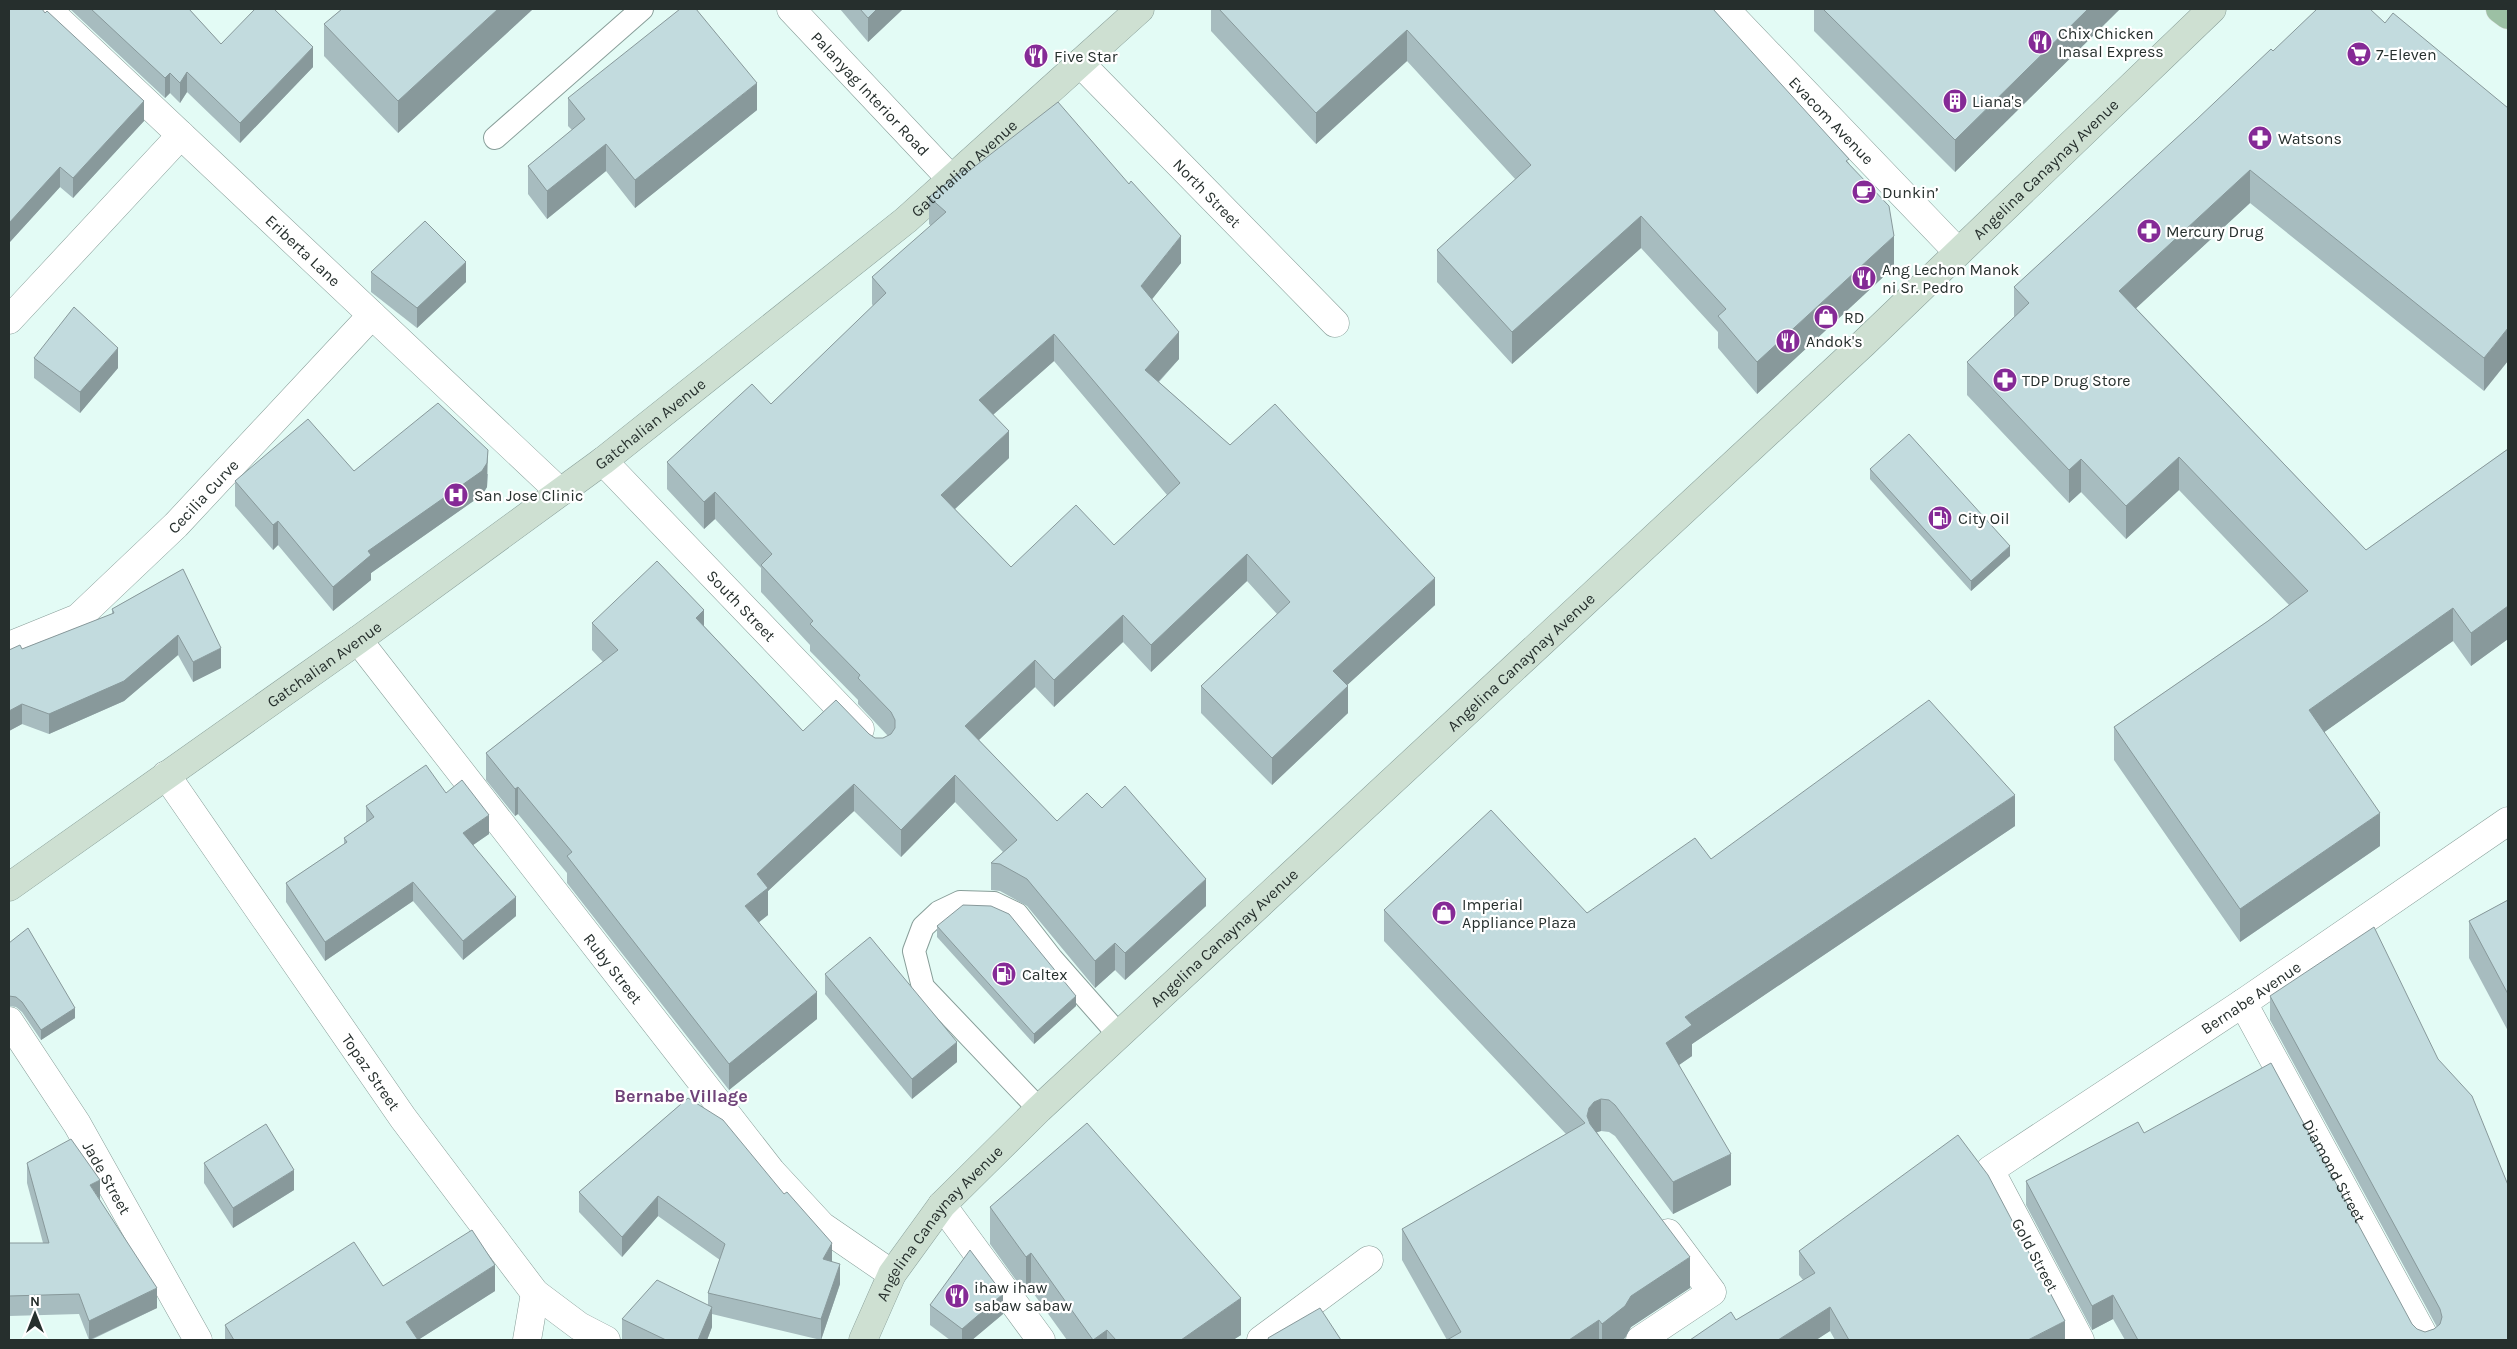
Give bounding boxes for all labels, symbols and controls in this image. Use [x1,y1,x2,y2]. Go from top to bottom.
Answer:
place label: Chix Chicken Inasal Express [2058,24,2164,61]
street label: Palanyag Interior Road [807,27,934,160]
restaurant icon: Chix Chicken Inasal Express [2027,29,2053,55]
supermarket icon: 7-Eleven [2346,41,2372,67]
restaurant icon: Five Star [1023,43,1049,69]
place label: 7-Eleven [2376,45,2437,64]
place label: Five Star [1054,47,1118,66]
street label: Evacom Avenue [1785,72,1878,168]
building icon: Liana's [1942,88,1968,114]
place label: Liana's [1972,92,2022,111]
street label: Angelina Canaynay Avenue [1969,95,2122,243]
street label: Gatchalian Avenue [907,115,1021,220]
pharmacy icon: Watsons [2247,125,2273,151]
place label: Watsons [2278,129,2342,148]
street label: North Street [1170,155,1245,231]
cafe icon: Dunkin’ [1851,179,1877,205]
place label: Dunkin’ [1882,183,1939,202]
street label: Eriberta Lane [262,211,345,290]
pharmacy icon: Mercury Drug [2136,218,2162,244]
place label: Mercury Drug [2166,222,2264,241]
place label: Ang Lechon Manok ni Sr. Pedro [1882,260,2019,297]
restaurant icon: Ang Lechon Manok ni Sr. Pedro [1851,265,1877,291]
shop icon: RD [1813,304,1839,330]
place label: RD [1844,308,1864,327]
restaurant icon: Andok's [1775,328,1801,354]
place label: Andok's [1806,332,1863,351]
pharmacy icon: TDP Drug Store [1992,367,2018,393]
place label: TDP Drug Store [2022,371,2131,390]
street label: Gatchalian Avenue [591,374,709,473]
street label: Cecilia Curve [164,455,242,537]
hospital icon: San Jose Clinic [443,482,469,508]
place label: San Jose Clinic [474,486,583,505]
fuel station icon: City Oil [1927,505,1953,531]
place label: City Oil [1958,509,2009,528]
street label: South Street [703,566,780,645]
street label: Angelina Canaynay Avenue [1443,589,1598,735]
street label: Gatchalian Avenue [263,617,385,711]
street label: Angelina Canaynay Avenue [1146,864,1302,1011]
place label: Imperial Appliance Plaza [1462,895,1576,932]
shop icon: Imperial Appliance Plaza [1431,900,1457,926]
street label: Ruby Street [580,929,647,1007]
street label: Bernabe Avenue [2197,957,2304,1038]
fuel station icon: Caltex [991,961,1017,987]
place label: Caltex [1022,965,1068,984]
street label: Topaz Street [338,1030,404,1114]
district label: Bernabe Village [614,1085,748,1107]
street label: Diamond Street [2298,1116,2370,1226]
street label: Jade Street [79,1138,135,1218]
street label: Angelina Canaynay Avenue [872,1141,1006,1304]
street label: Gold Street [2008,1215,2062,1295]
place label: ihaw ihaw sabaw sabaw [974,1278,1072,1315]
restaurant icon: ihaw ihaw sabaw sabaw [944,1283,970,1309]
north arrow [10,1289,60,1339]
text: N [30,1293,40,1310]

